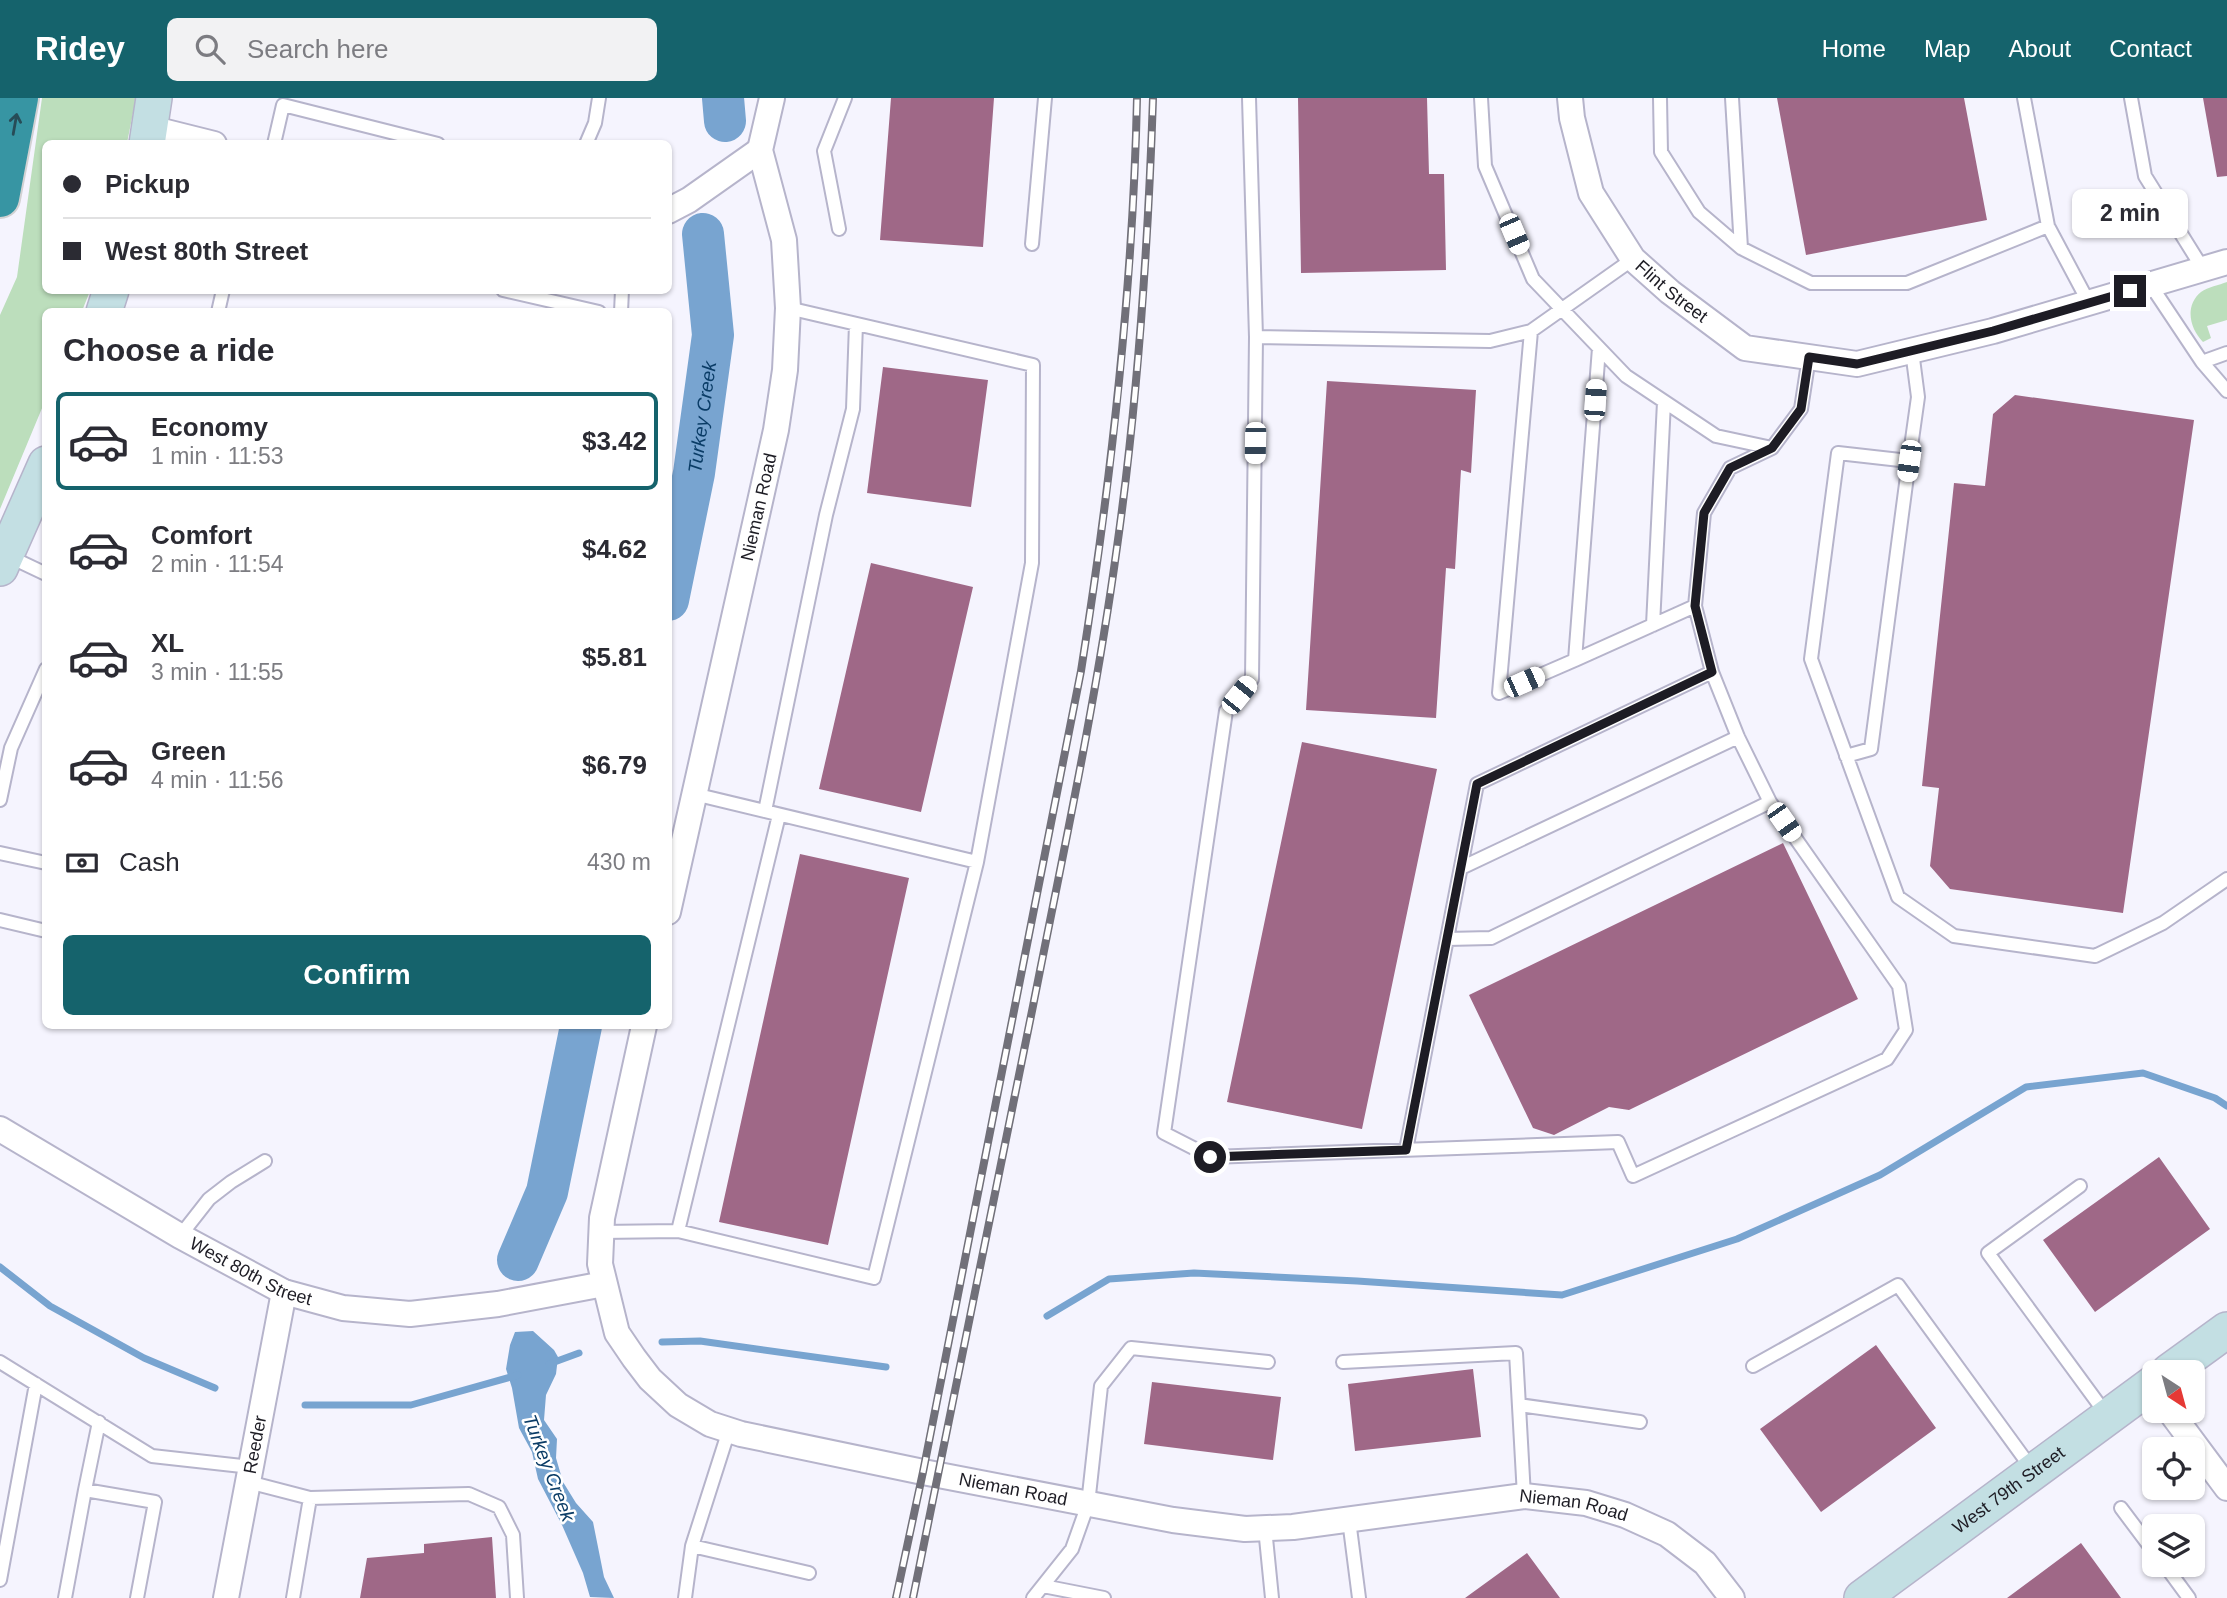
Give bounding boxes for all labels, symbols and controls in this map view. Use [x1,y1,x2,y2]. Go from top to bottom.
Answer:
search box [167,18,657,81]
text: Ridey [35,30,125,67]
icon: search [191,30,229,68]
text: Search here [247,34,389,64]
text: Home [1822,35,1886,62]
text: Map [1924,35,1971,62]
text: About [2009,35,2071,62]
text: Contact [2109,35,2192,62]
one-way arrow [9,113,22,136]
text: Pickup [105,169,190,199]
callout: 2 min [2072,190,2188,238]
text: 2 min [2100,200,2160,226]
car [1497,211,1532,257]
text: West 80th Street [105,236,308,266]
street label: Flint Street [1631,256,1711,327]
route end [2114,275,2146,307]
text: Choose a ride [63,332,275,368]
water label: Turkey Creek [684,358,720,474]
car [1584,378,1607,422]
icon: car [67,410,130,473]
text: Economy [151,412,268,442]
car [1245,422,1266,464]
text: $3.42 [582,426,647,456]
car [1896,439,1923,483]
text: 1 min · 11:53 [151,443,284,469]
street label: Nieman Road [737,451,781,563]
icon: car [67,518,130,581]
text: Comfort [151,520,252,550]
text: $4.62 [582,534,647,564]
text: 2 min · 11:54 [151,551,284,577]
icon: car [67,626,130,689]
text: XL [151,628,184,658]
text: $5.81 [582,642,647,672]
text: 3 min · 11:55 [151,659,284,685]
car [1501,664,1548,700]
car [1218,672,1261,718]
icon: car [67,734,130,797]
text: Green [151,736,226,766]
text: $6.79 [582,750,647,780]
text: 4 min · 11:56 [151,767,284,793]
car [1764,799,1805,845]
icon: cash [63,844,101,882]
text: Cash [119,847,180,877]
text: 430 m [587,849,651,875]
button: Confirm [63,935,651,1015]
route start [1194,1141,1226,1173]
street label: West 80th Street [186,1233,314,1309]
north arrow [2142,1360,2205,1423]
map controls [2142,1360,2205,1577]
water label: Turkey Creek [519,1412,580,1526]
street label: Reeder [240,1414,270,1476]
button: locate [2142,1437,2205,1500]
street label: West 79th Street [1949,1442,2068,1538]
street label: Nieman Road [957,1469,1069,1510]
street label: Nieman Road [1518,1486,1630,1525]
button: layers [2142,1514,2205,1577]

